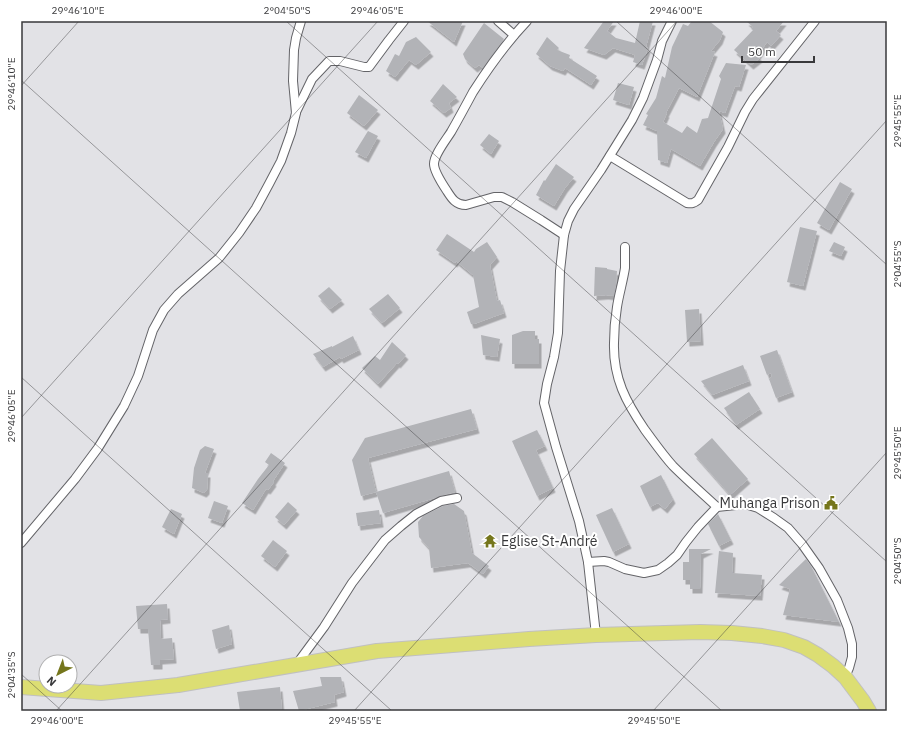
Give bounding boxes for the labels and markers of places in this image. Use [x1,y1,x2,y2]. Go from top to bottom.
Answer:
place label: Muhanga Prison [720,494,820,512]
public building icon: Muhanga Prison [823,495,839,511]
place label: Eglise St-André [501,532,598,550]
temple icon: Eglise St-André [482,533,498,549]

